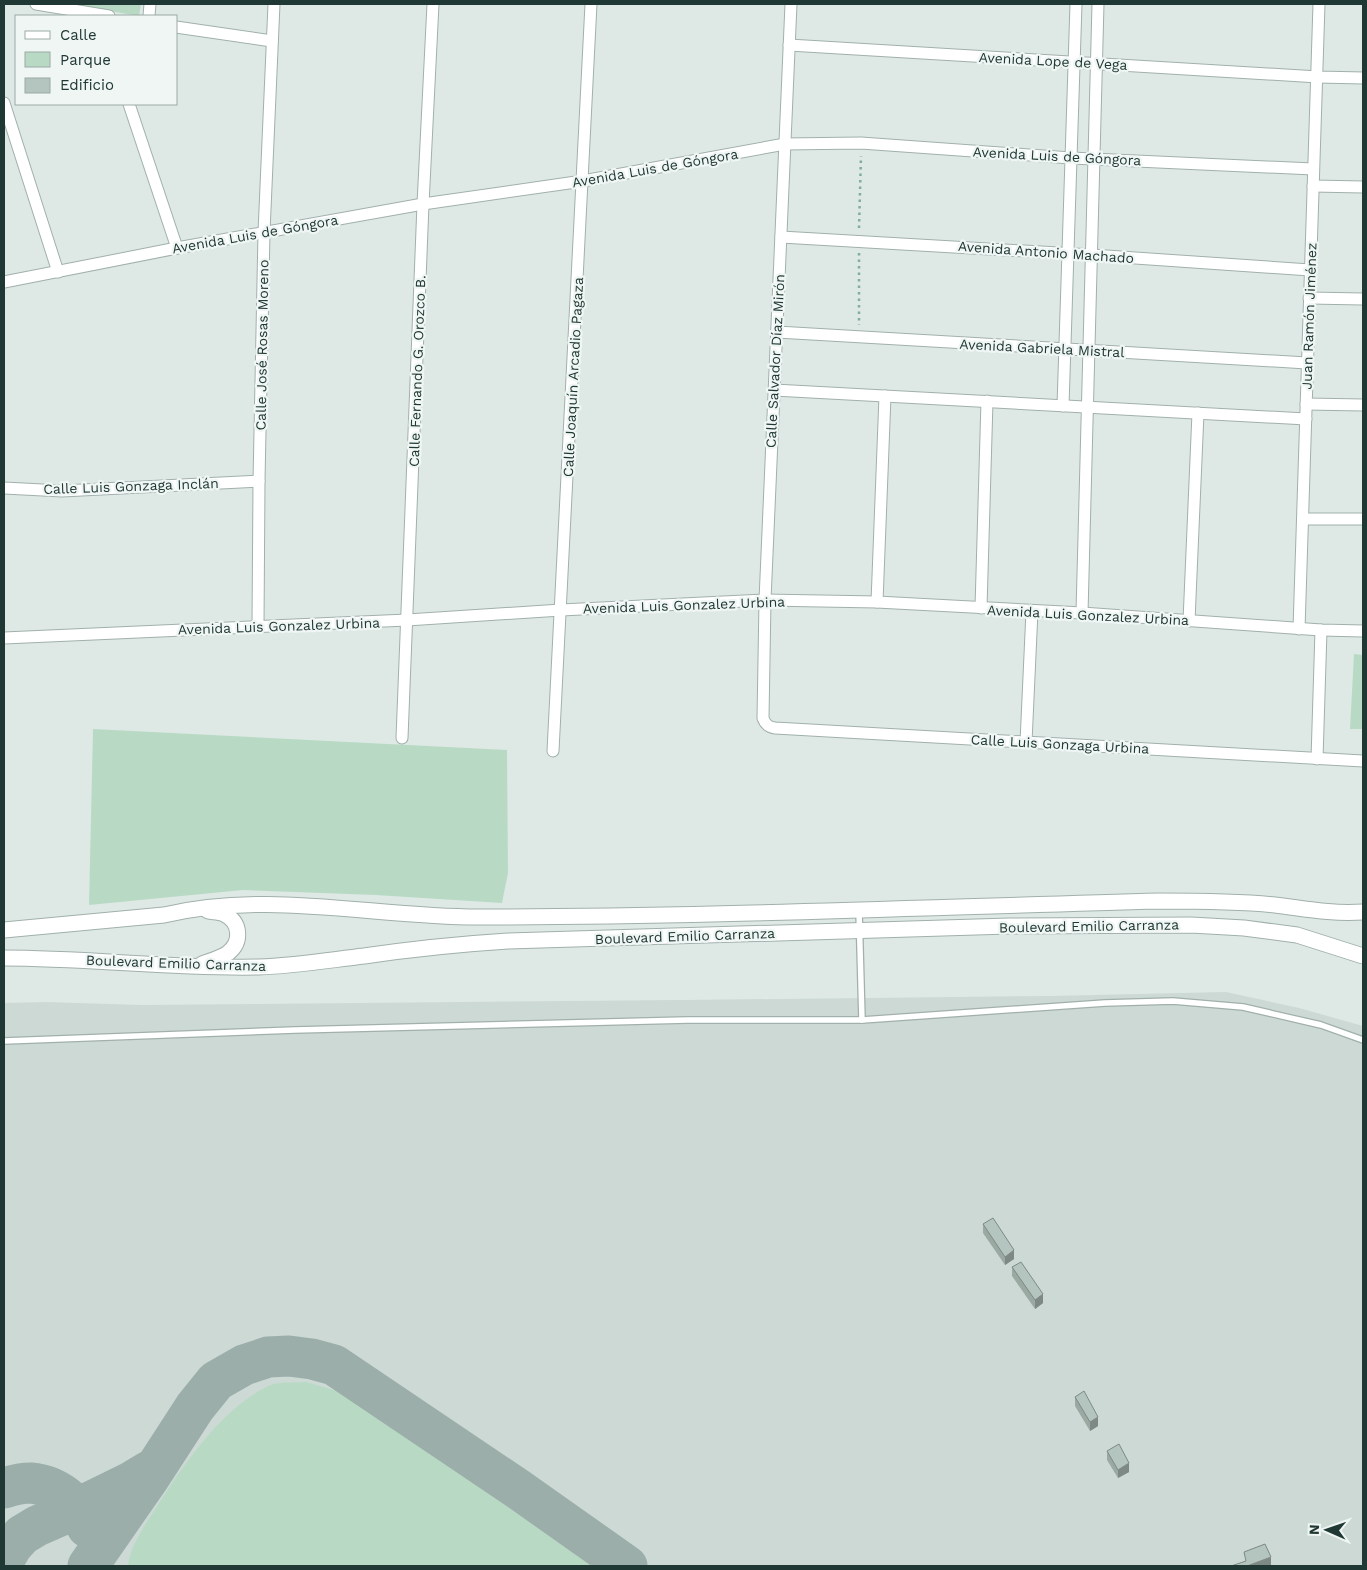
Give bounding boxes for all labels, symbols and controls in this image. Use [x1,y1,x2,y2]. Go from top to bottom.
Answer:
legend [15,15,178,105]
text: Calle [60,26,97,44]
street label: Avenida Lope de Vega [978,49,1128,73]
text: Parque [60,51,111,69]
text: Edificio [60,76,114,94]
street label: Avenida Luis de Góngora [972,144,1142,168]
street label: Avenida Luis de Góngora [571,145,739,191]
street label: Avenida Luis de Góngora [171,211,339,257]
street label: Avenida Antonio Machado [958,238,1134,266]
street label: Juan Ramón Jiménez [1298,242,1320,390]
street label: Calle José Rosas Moreno [253,259,271,431]
street label: Calle Salvador Díaz Mirón [762,274,788,448]
street label: Calle Fernando G. Orozco B. [406,275,428,467]
street label: Calle Joaquín Arcadio Pagaza [560,277,586,477]
street label: Avenida Gabriela Mistral [959,336,1126,360]
street label: Calle Luis Gonzaga Inclán [43,475,219,497]
street label: Avenida Luis Gonzalez Urbina [583,593,785,617]
street label: Avenida Luis Gonzalez Urbina [987,602,1189,628]
street label: Avenida Luis Gonzalez Urbina [178,614,380,638]
street label: Calle Luis Gonzaga Urbina [970,731,1150,757]
street label: Boulevard Emilio Carranza [999,916,1179,936]
street label: Boulevard Emilio Carranza [595,925,775,947]
street label: Boulevard Emilio Carranza [86,952,266,974]
north arrow [1302,1505,1352,1555]
text: N [1306,1524,1322,1535]

